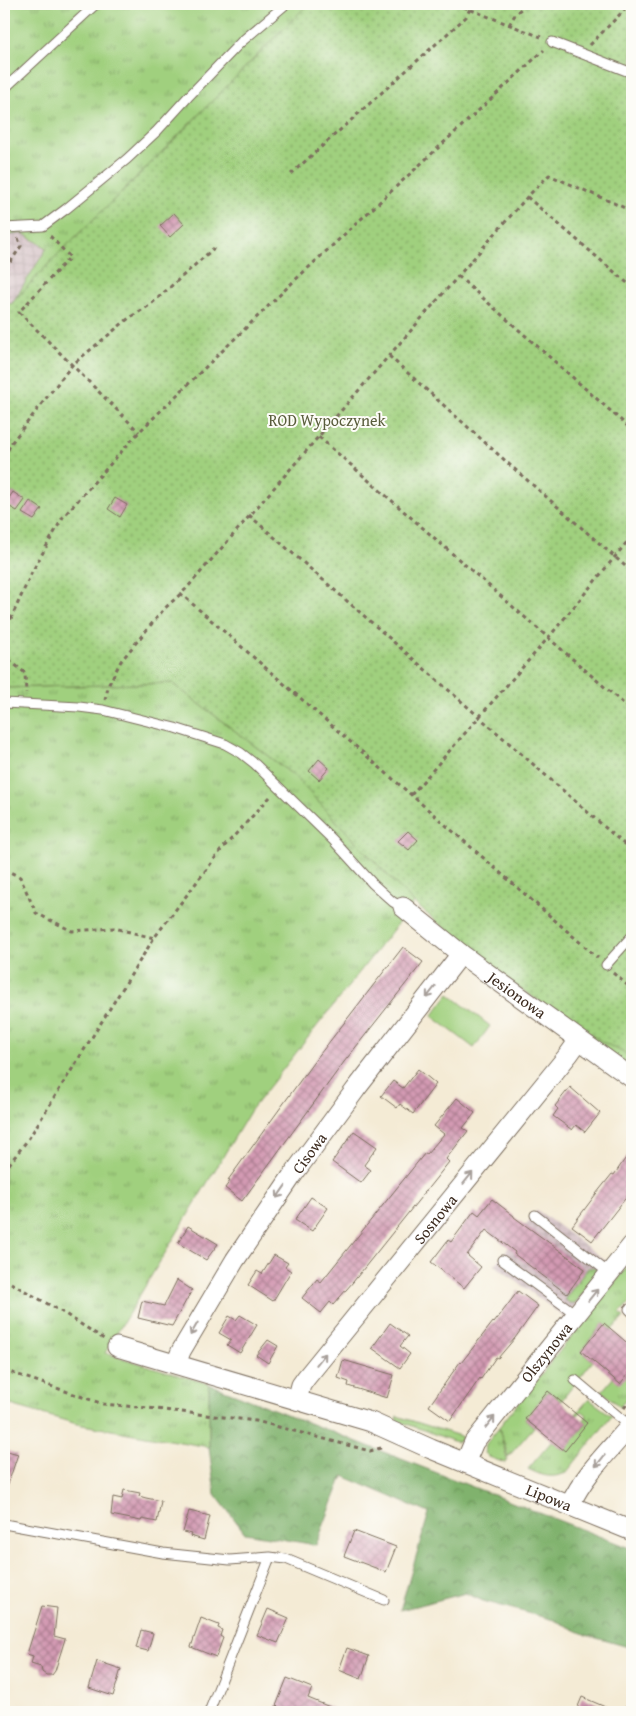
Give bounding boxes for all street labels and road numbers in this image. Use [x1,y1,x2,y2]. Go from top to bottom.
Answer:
street label: Jesionowa [481,964,552,1024]
street label: Cisowa [286,1127,333,1179]
street label: Sosnowa [408,1189,463,1249]
street label: Olszynowa [514,1317,578,1387]
street label: Lipowa [522,1477,576,1517]

